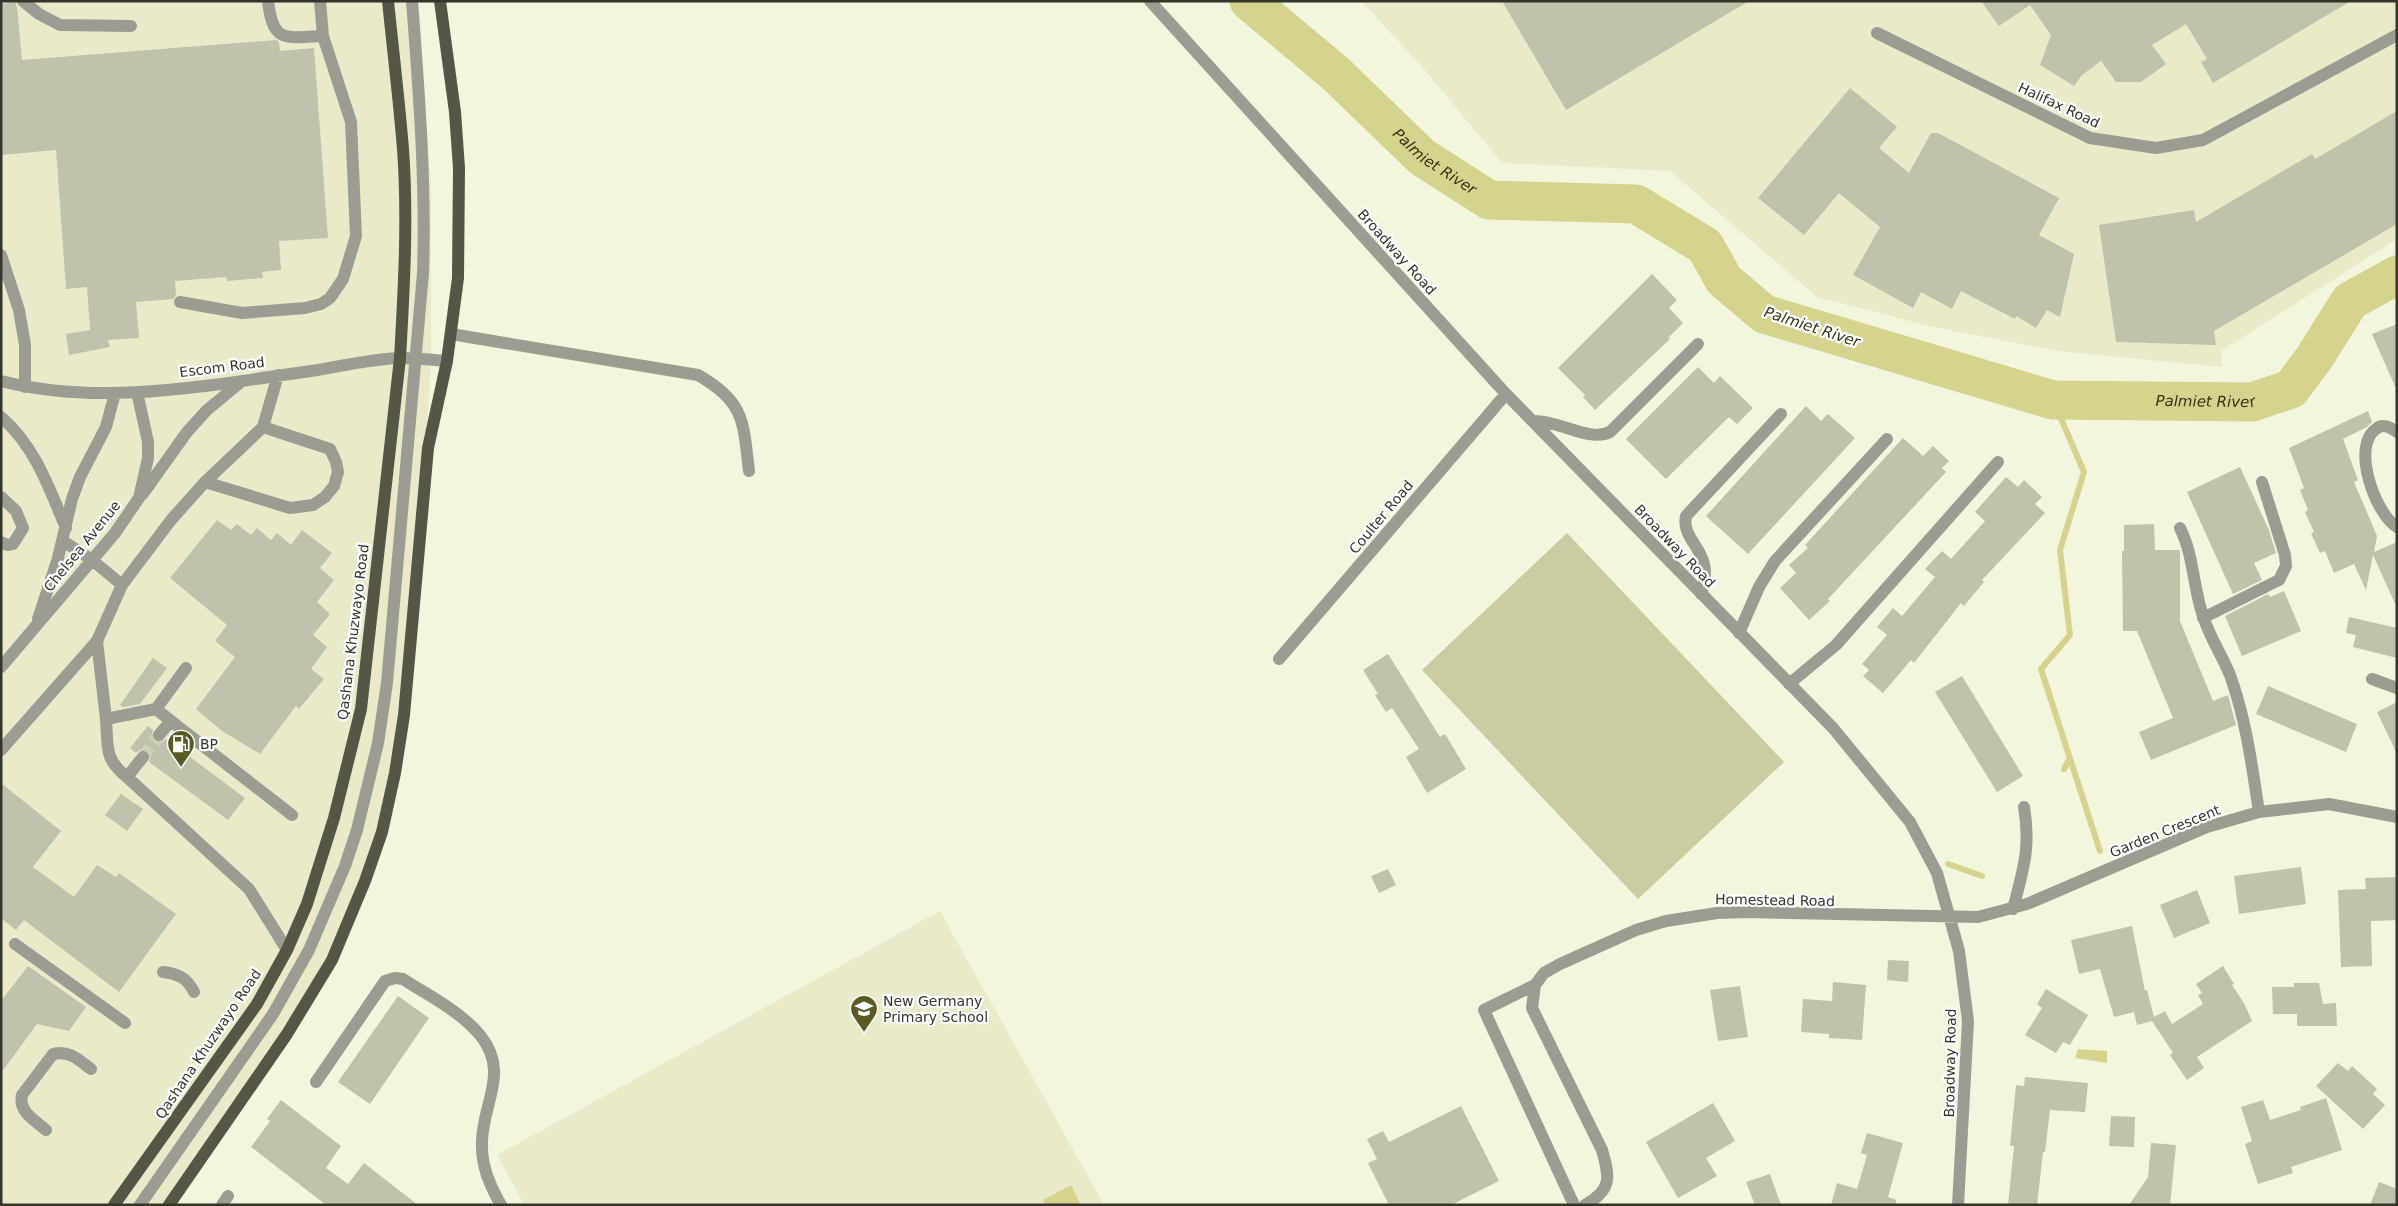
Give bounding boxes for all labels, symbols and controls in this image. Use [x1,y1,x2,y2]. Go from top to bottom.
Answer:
street label: Halifax Road [2016,79,2102,131]
water label: Palmiet River [1389,125,1481,199]
street label: Broadway Road [1355,206,1439,298]
water label: Palmiet River [1762,303,1863,351]
street label: Escom Road [179,354,265,380]
water label: Palmiet River [2155,392,2259,411]
street label: Coulter Road [1346,477,1416,557]
street label: Chelsea Avenue [41,497,123,595]
street label: Broadway Road [1631,501,1719,591]
street label: Qashana Khuzwayo Road [334,543,372,721]
fuel station icon: BP [166,729,196,768]
place label: BP [200,736,218,752]
street label: Garden Crescent [2107,801,2223,860]
street label: Homestead Road [1715,891,1835,909]
street label: Qashana Khuzwayo Road [152,966,264,1122]
place label: New Germany Primary School [883,993,988,1025]
school or university icon: New Germany Primary School [849,994,879,1033]
street label: Broadway Road [1941,1008,1959,1118]

